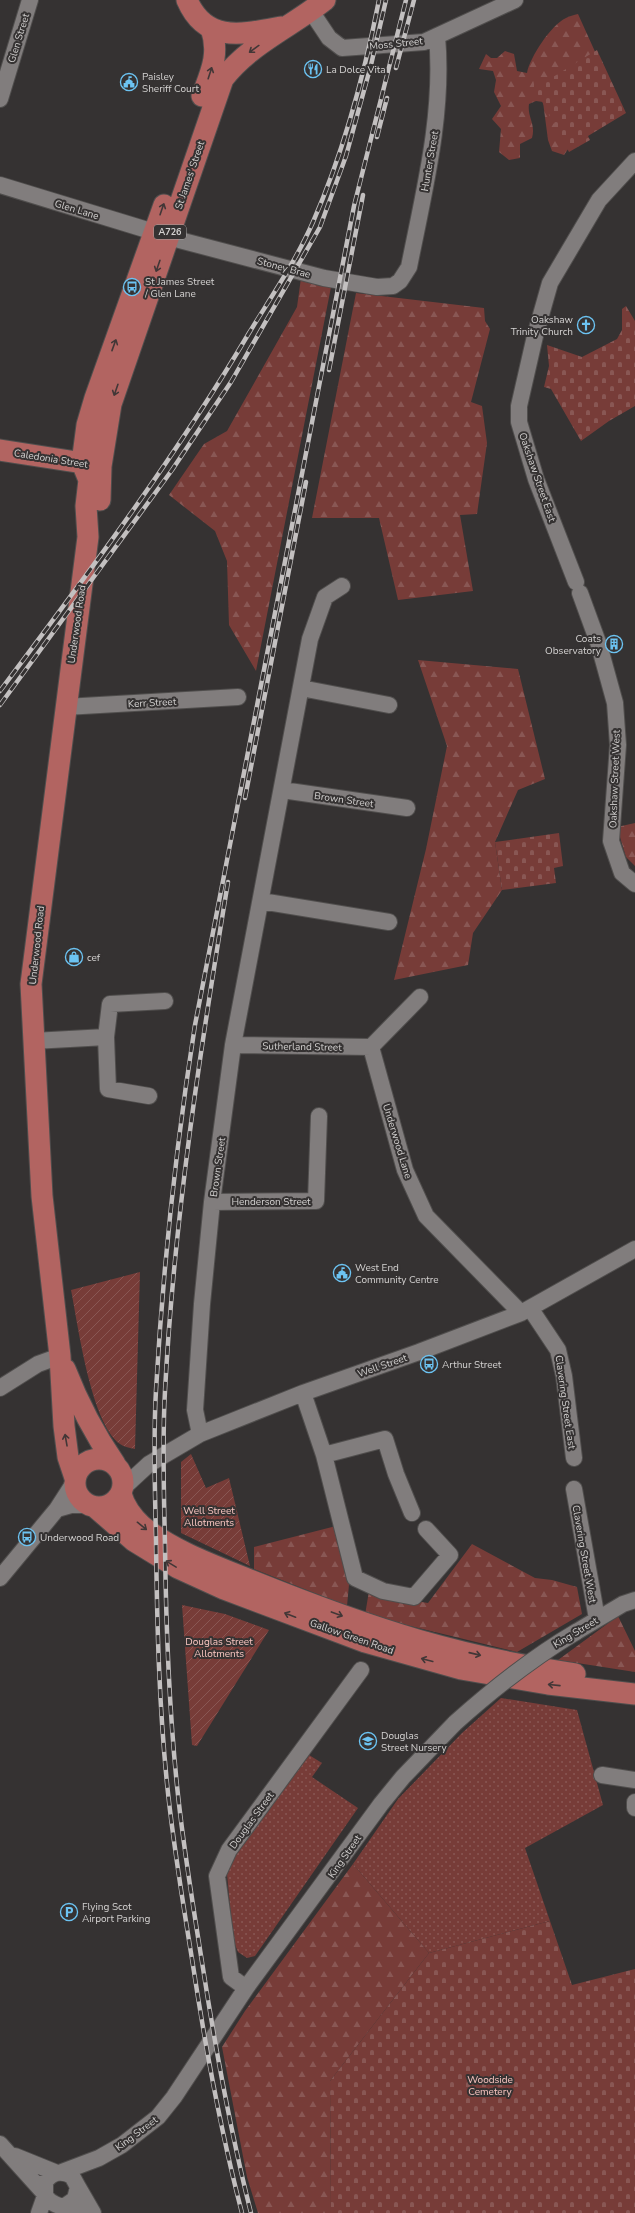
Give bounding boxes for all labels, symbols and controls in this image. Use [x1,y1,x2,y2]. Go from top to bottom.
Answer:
street label: Glen Street [5,11,33,65]
street label: Moss Street [369,34,424,54]
one-way arrow [249,45,260,53]
restaurant icon: La Dolce Vita [303,59,323,79]
place label: La Dolce Vita [326,63,386,77]
one-way arrow [207,67,214,80]
place label: Paisley Sheriff Court [142,70,200,96]
public building icon: Paisley Sheriff Court [119,72,139,92]
street label: Hunter Street [418,129,442,192]
street label: St James' Street [172,139,208,211]
street label: Glen Lane [53,197,101,223]
one-way arrow [159,203,167,215]
road number: A726 [154,225,186,239]
street label: Stoney Brae [256,254,312,282]
one-way arrow [154,260,161,273]
place label: St James Street / Glen Lane [144,275,215,301]
bus stop icon: St James Street / Glen Lane [122,277,142,297]
place label: Oakshaw Trinity Church [511,313,574,339]
church icon: Oakshaw Trinity Church [576,315,596,335]
one-way arrow [110,339,118,351]
one-way arrow [112,383,119,396]
street label: Oakshaw Street East [515,431,559,524]
street label: Caledonia Street [13,446,89,472]
street label: Underwood Road [65,584,89,664]
place label: Coats Observatory [545,632,602,658]
building icon: Coats Observatory [604,634,624,654]
street label: Kerr Street [127,695,177,711]
street label: Oakshaw Street West [606,729,624,828]
street label: Brown Street [313,789,375,811]
street label: Underwood Road [26,905,48,985]
shop icon: cef [64,947,84,967]
place label: cef [87,951,101,965]
street label: Sutherland Street [262,1039,342,1055]
street label: Underwood Lane [379,1102,415,1180]
street label: Brown Street [207,1136,229,1198]
street label: Henderson Street [231,1195,311,1209]
place label: West End Community Centre [355,1261,439,1287]
public building icon: West End Community Centre [332,1263,352,1283]
street label: Well Street [356,1351,409,1381]
bus stop icon: Arthur Street [419,1354,439,1374]
street label: Clavering Street East [552,1354,579,1450]
place label: Arthur Street [442,1358,502,1372]
one-way arrow [62,1434,70,1447]
park label: Well Street Allotments [183,1504,235,1530]
street label: Clavering Street West [569,1504,600,1605]
one-way arrow [137,1521,148,1530]
bus stop icon: Underwood Road [17,1527,37,1547]
place label: Underwood Road [40,1531,119,1545]
one-way arrow [166,1560,177,1568]
one-way arrow [285,1610,297,1618]
one-way arrow [330,1610,342,1618]
street label: King Street [550,1614,601,1652]
street label: Gallow Green Road [308,1616,396,1658]
park label: Douglas Street Allotments [185,1635,253,1661]
one-way arrow [468,1651,481,1659]
one-way arrow [421,1656,434,1663]
one-way arrow [548,1681,561,1689]
place label: Douglas Street Nursery [381,1729,447,1755]
school or university icon: Douglas Street Nursery [358,1731,378,1751]
street label: Douglas Street [226,1789,278,1852]
street label: King Street [325,1832,365,1881]
place label: Flying Scot Airport Parking [82,1900,150,1926]
parking icon: Flying Scot Airport Parking [59,1902,79,1922]
park label: Woodside Cemetery [467,2073,513,2099]
street label: King Street [112,2113,161,2154]

